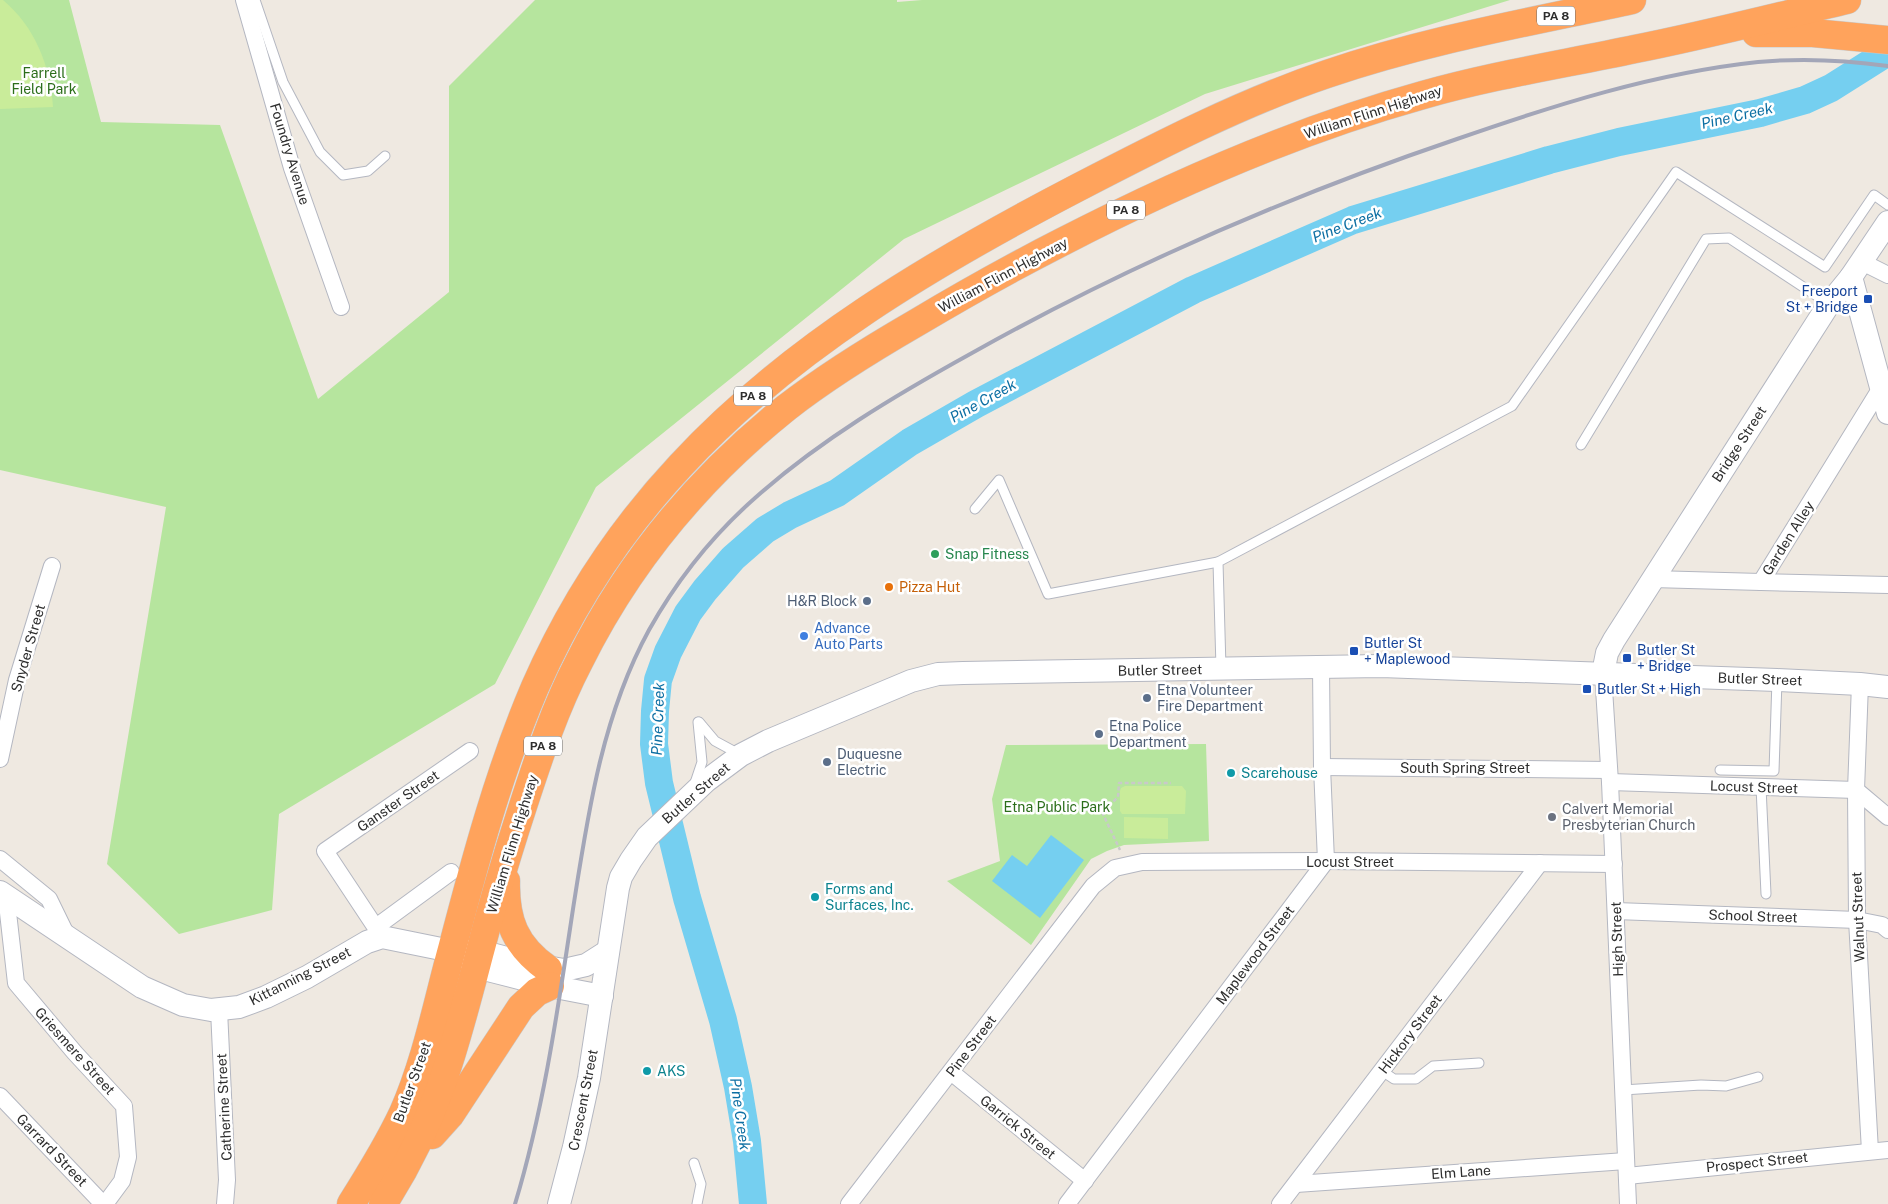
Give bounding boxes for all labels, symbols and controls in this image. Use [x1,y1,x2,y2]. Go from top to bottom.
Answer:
road number: PA 8 [1537,7,1575,26]
park label: Farrell Field Park [11,65,77,97]
street label: William Flinn Highway [1302,82,1444,142]
water label: Pine Creek [1699,99,1775,132]
street label: Foundry Avenue [267,101,313,207]
road number: PA 8 [1107,200,1145,220]
water label: Pine Creek [1310,203,1385,246]
street label: William Flinn Highway [936,234,1071,316]
place label: Freeport St + Bridge [1786,283,1858,315]
marker: Freeport St + Bridge [1862,293,1874,305]
water label: Pine Creek [947,375,1020,426]
road number: PA 8 [734,386,772,406]
street label: Bridge Street [1709,403,1769,485]
street label: Garden Alley [1759,498,1817,578]
place label: Snap Fitness [945,546,1029,562]
marker: Snap Fitness [929,548,941,560]
place label: Pizza Hut [899,579,961,595]
marker: Pizza Hut [883,581,895,593]
place label: H&R Block [787,593,857,609]
marker: H&R Block [861,595,873,607]
street label: Snyder Street [8,602,48,694]
place label: Advance Auto Parts [814,620,883,652]
marker: Advance Auto Parts [798,630,810,642]
place label: Butler St + Maplewood [1364,635,1450,667]
place label: Butler St + Bridge [1637,642,1695,674]
marker: Butler St + Maplewood [1348,645,1360,657]
marker: Butler St + Bridge [1621,652,1633,664]
street label: Butler Street [1118,661,1202,679]
street label: Butler Street [1717,670,1803,688]
water label: Pine Creek [648,681,667,756]
place label: Butler St + High [1597,681,1701,697]
place label: Etna Volunteer Fire Department [1157,682,1263,714]
marker: Butler St + High [1581,683,1593,695]
marker: Etna Volunteer Fire Department [1141,692,1153,704]
place label: Etna Police Department [1109,718,1187,750]
marker: Etna Police Department [1093,728,1105,740]
road number: PA 8 [524,736,562,756]
place label: Duquesne Electric [837,746,902,778]
marker: Duquesne Electric [821,756,833,768]
street label: Butler Street [659,759,733,827]
street label: South Spring Street [1400,760,1530,776]
place label: Scarehouse [1241,765,1318,781]
street label: Ganster Street [354,767,442,835]
marker: Scarehouse [1225,767,1237,779]
street label: William Flinn Highway [483,772,541,915]
street label: Locust Street [1710,777,1798,797]
park label: Etna Public Park [1004,799,1111,815]
place label: Calvert Memorial Presbyterian Church [1562,801,1695,833]
marker: Calvert Memorial Presbyterian Church [1546,811,1558,823]
street label: Locust Street [1306,854,1394,870]
street label: Walnut Street [1848,871,1868,963]
place label: Forms and Surfaces, Inc. [825,881,914,913]
marker: Forms and Surfaces, Inc. [809,891,821,903]
street label: High Street [1608,901,1626,977]
street label: Maplewood Street [1213,902,1297,1008]
street label: School Street [1708,906,1798,926]
street label: Kittanning Street [247,944,353,1008]
street label: Hickory Street [1375,991,1445,1077]
street label: Griesmere Street [32,1004,118,1098]
street label: Pine Street [943,1012,999,1080]
street label: Butler Street [390,1040,434,1124]
street label: Crescent Street [565,1048,601,1152]
street label: Catherine Street [213,1053,235,1161]
place label: AKS [657,1063,685,1079]
marker: AKS [641,1065,653,1077]
water label: Pine Creek [727,1077,754,1152]
street label: Garrick Street [977,1092,1059,1162]
street label: Garrard Street [13,1110,91,1190]
street label: Prospect Street [1705,1149,1809,1175]
street label: Elm Lane [1431,1162,1491,1182]

